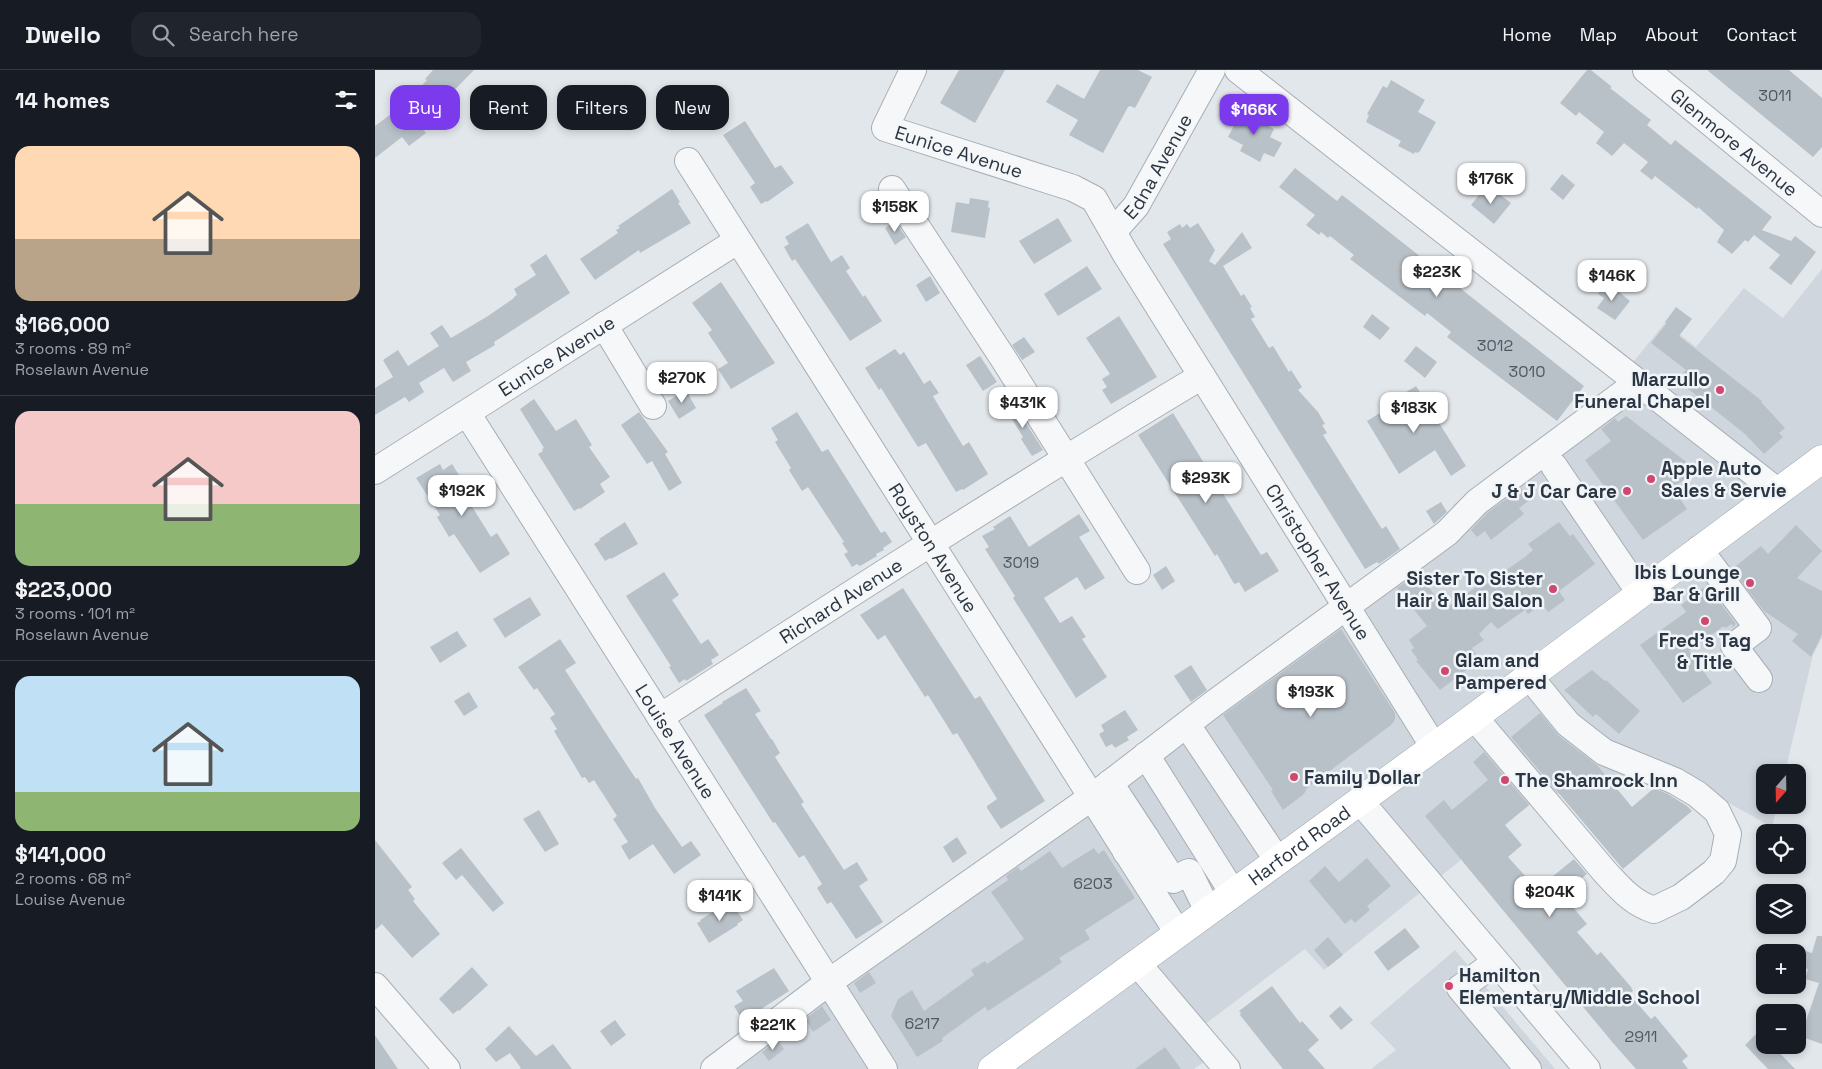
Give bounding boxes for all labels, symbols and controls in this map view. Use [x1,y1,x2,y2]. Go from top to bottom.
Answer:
search box [131,12,481,57]
text: Dwello [25,19,101,50]
icon: search [149,21,177,49]
text: Search here [189,22,299,47]
text: Home [1503,23,1552,46]
text: Map [1580,23,1617,46]
text: About [1645,23,1699,46]
text: Contact [1727,23,1797,46]
street label: Glenmore Avenue [1665,83,1803,202]
chip: Buy [390,85,460,130]
chip: Rent [470,85,547,130]
chip: Filters [557,85,646,130]
chip: New [656,85,729,130]
house number: 3011 [1758,85,1792,106]
icon: filters [332,86,360,114]
text: 14 homes [15,87,110,114]
pin: $166K [1219,93,1289,136]
text: $166K [1231,99,1277,120]
street label: Edna Avenue [1118,109,1198,225]
street label: Eunice Avenue [892,120,1026,184]
pin: $176K [1456,162,1526,205]
text: $176K [1468,168,1514,189]
icon: home [143,178,233,268]
pin: $158K [860,190,930,233]
text: $158K [872,196,918,217]
pin: $223K [1402,256,1472,298]
pin: $146K [1577,260,1647,302]
text: $223K [1413,261,1461,282]
text: $146K [1588,265,1636,286]
street label: Eunice Avenue [494,310,620,402]
text: $166,000 [15,311,110,338]
house number: 3012 [1477,335,1513,356]
text: 3 rooms · 89 m² [15,338,131,359]
text: Roselawn Avenue [15,359,149,380]
house number: 3010 [1509,361,1545,382]
pin: $270K [647,362,717,404]
text: $270K [658,367,706,388]
place label: Marzullo Funeral Chapel [1574,367,1710,414]
marker: Marzullo Funeral Chapel [1714,384,1726,396]
pin: $431K [988,386,1058,429]
text: $431K [1000,392,1046,413]
pin: $183K [1379,392,1449,434]
text: $183K [1391,397,1437,418]
icon: home [143,444,233,534]
place label: Apple Auto Sales & Servie [1661,456,1787,503]
pin: $293K [1171,462,1241,504]
text: $293K [1182,467,1230,488]
marker: Apple Auto Sales & Servie [1645,473,1657,485]
pin: $192K [427,474,497,517]
street label: Royston Avenue [883,478,983,617]
street label: Christopher Avenue [1260,479,1376,645]
place label: J & J Car Care [1491,479,1617,504]
text: $192K [439,480,485,501]
marker: J & J Car Care [1621,485,1633,497]
street label: Richard Avenue [775,552,907,650]
house number: 3019 [1003,552,1039,573]
place label: Ibis Lounge Bar & Grill [1635,560,1740,607]
place label: Sister To Sister Hair & Nail Salon [1397,566,1543,613]
text: $223,000 [15,576,112,603]
marker: Ibis Lounge Bar & Grill [1744,577,1756,589]
marker: Sister To Sister Hair & Nail Salon [1547,583,1559,595]
text: 3 rooms · 101 m² [15,603,135,624]
marker: Fred's Tag & Title [1699,615,1711,627]
text: Roselawn Avenue [15,624,149,645]
place label: Fred's Tag & Title [1659,628,1751,675]
place label: Glam and Pampered [1455,648,1547,695]
marker: Glam and Pampered [1439,665,1451,677]
pin: $193K [1276,676,1346,718]
street label: Louise Avenue [629,679,721,804]
text: $193K [1288,681,1334,702]
icon: home [143,709,233,799]
north arrow [1756,764,1806,814]
map controls [1756,764,1806,1054]
place label: Family Dollar [1304,765,1421,790]
place label: The Shamrock Inn [1515,768,1678,793]
marker: Family Dollar [1288,771,1300,783]
marker: The Shamrock Inn [1499,774,1511,786]
street label: Harford Road [1243,800,1356,891]
button: locate [1756,824,1806,874]
text: $141,000 [15,841,106,868]
text: 2 rooms · 68 m² [15,868,131,889]
house number: 6203 [1073,873,1113,894]
pin: $204K [1515,876,1585,918]
pin: $141K [685,880,755,922]
text: $204K [1525,881,1575,902]
button: layers [1756,884,1806,934]
text: $141K [698,885,742,906]
text: Louise Avenue [15,889,126,910]
button: + [1756,944,1806,994]
place label: Hamilton Elementary/Middle School [1459,963,1700,1010]
marker: Hamilton Elementary/Middle School [1443,980,1455,992]
button: − [1756,1004,1806,1054]
pin: $221K [738,1008,808,1051]
house number: 6217 [904,1013,940,1034]
text: $221K [750,1014,796,1035]
house number: 2911 [1625,1026,1657,1047]

